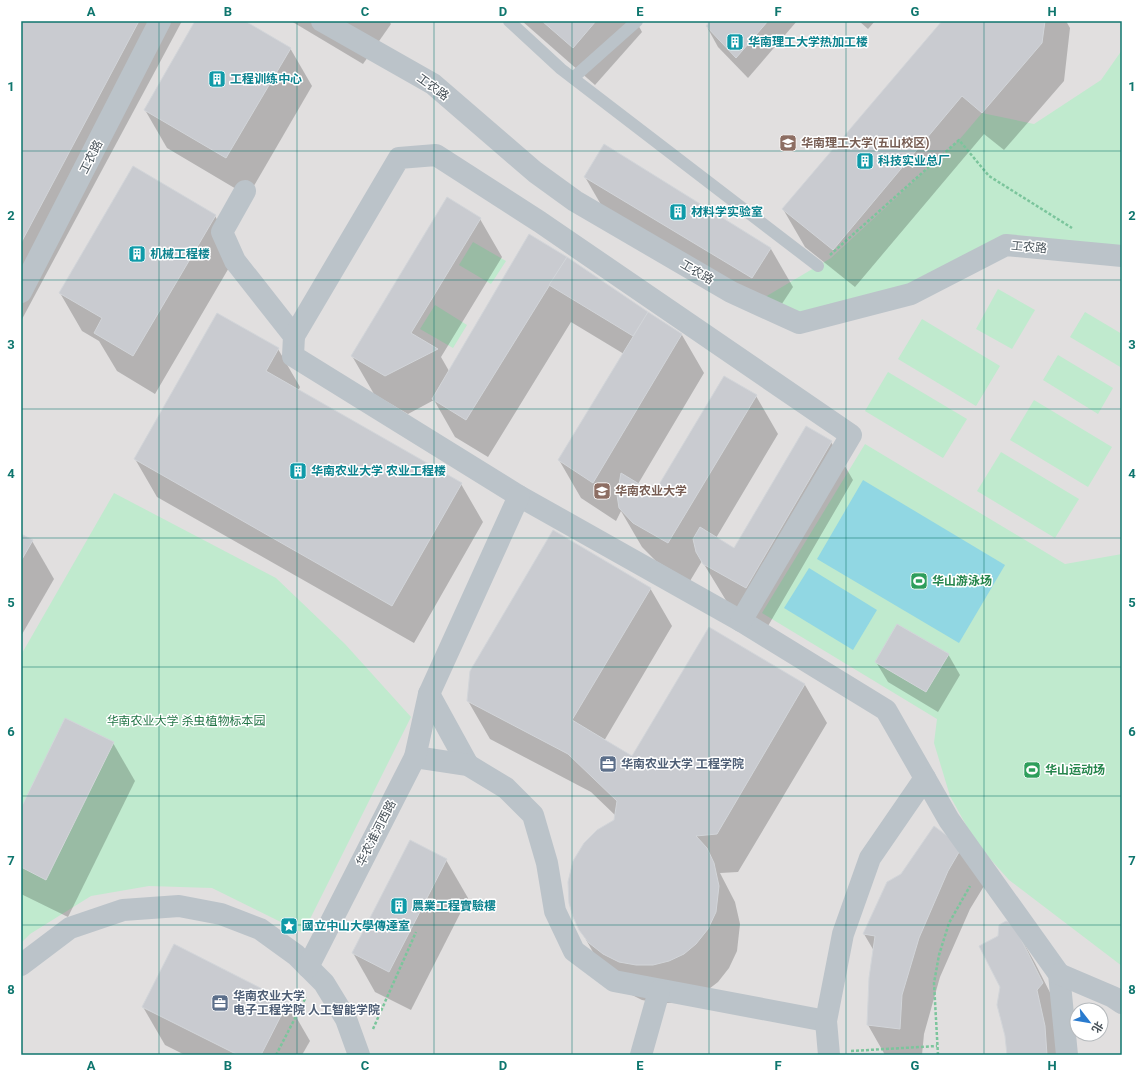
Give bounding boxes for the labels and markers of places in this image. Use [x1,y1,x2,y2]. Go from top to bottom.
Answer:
building icon: 华南理工大学热加工楼 [725,32,745,52]
place label: 华南理工大学热加工楼 [748,35,868,49]
building icon: 工程训练中心 [207,69,227,89]
place label: 工程训练中心 [230,72,302,86]
school or university icon: 华南理工大学(五山校区) [778,133,798,153]
place label: 华南理工大学(五山校区) [801,136,929,150]
building icon: 科技实业总厂 [855,151,875,171]
place label: 科技实业总厂 [878,154,950,168]
building icon: 材料学实验室 [668,202,688,222]
place label: 材料学实验室 [691,205,763,219]
building icon: 机械工程楼 [127,244,147,264]
place label: 机械工程楼 [150,247,210,261]
building icon: 华南农业大学 农业工程楼 [288,461,308,481]
place label: 华南农业大学 农业工程楼 [311,464,446,478]
school or university icon: 华南农业大学 [592,481,612,501]
place label: 华南农业大学 [615,484,687,498]
sports icon: 华山游泳场 [909,571,929,591]
place label: 华山游泳场 [932,574,992,588]
office icon: 华南农业大学 工程学院 [598,754,618,774]
place label: 华南农业大学 工程学院 [621,757,744,771]
sports icon: 华山运动场 [1022,760,1042,780]
place label: 华山运动场 [1045,763,1105,777]
building icon: 農業工程實驗樓 [389,896,409,916]
place label: 農業工程實驗樓 [412,899,496,913]
place icon: 國立中山大學傳達室 [279,916,299,936]
place label: 國立中山大學傳達室 [302,919,410,933]
place label: 华南农业大学 电子工程学院 人工智能学院 [233,989,380,1017]
office icon: 华南农业大学 电子工程学院 人工智能学院 [210,993,230,1013]

